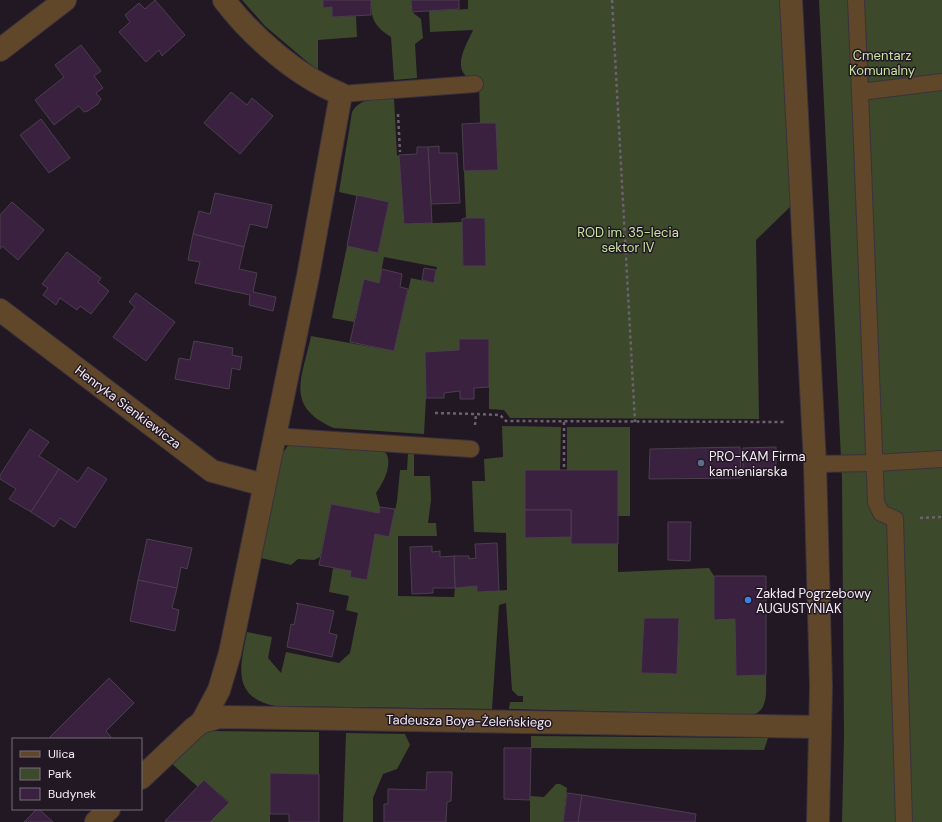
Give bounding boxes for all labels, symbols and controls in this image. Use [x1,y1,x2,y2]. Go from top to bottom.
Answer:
park label: Cmentarz Komunalny [849,47,915,79]
park label: ROD im. 35-lecia sektor IV [577,224,679,256]
street label: Henryka Sienkiewicza [72,362,184,452]
place label: PRO-KAM Firma kamieniarska [709,448,806,480]
marker: PRO-KAM Firma kamieniarska [696,458,706,468]
place label: Zakład Pogrzebowy AUGUSTYNIAK [756,585,871,617]
marker: Zakład Pogrzebowy AUGUSTYNIAK [743,595,753,605]
street label: Tadeusza Boya-Żeleńskiego [386,711,552,731]
legend [12,738,142,810]
text: Ulica [48,746,75,762]
text: Park [48,766,72,782]
text: Budynek [48,786,96,802]

